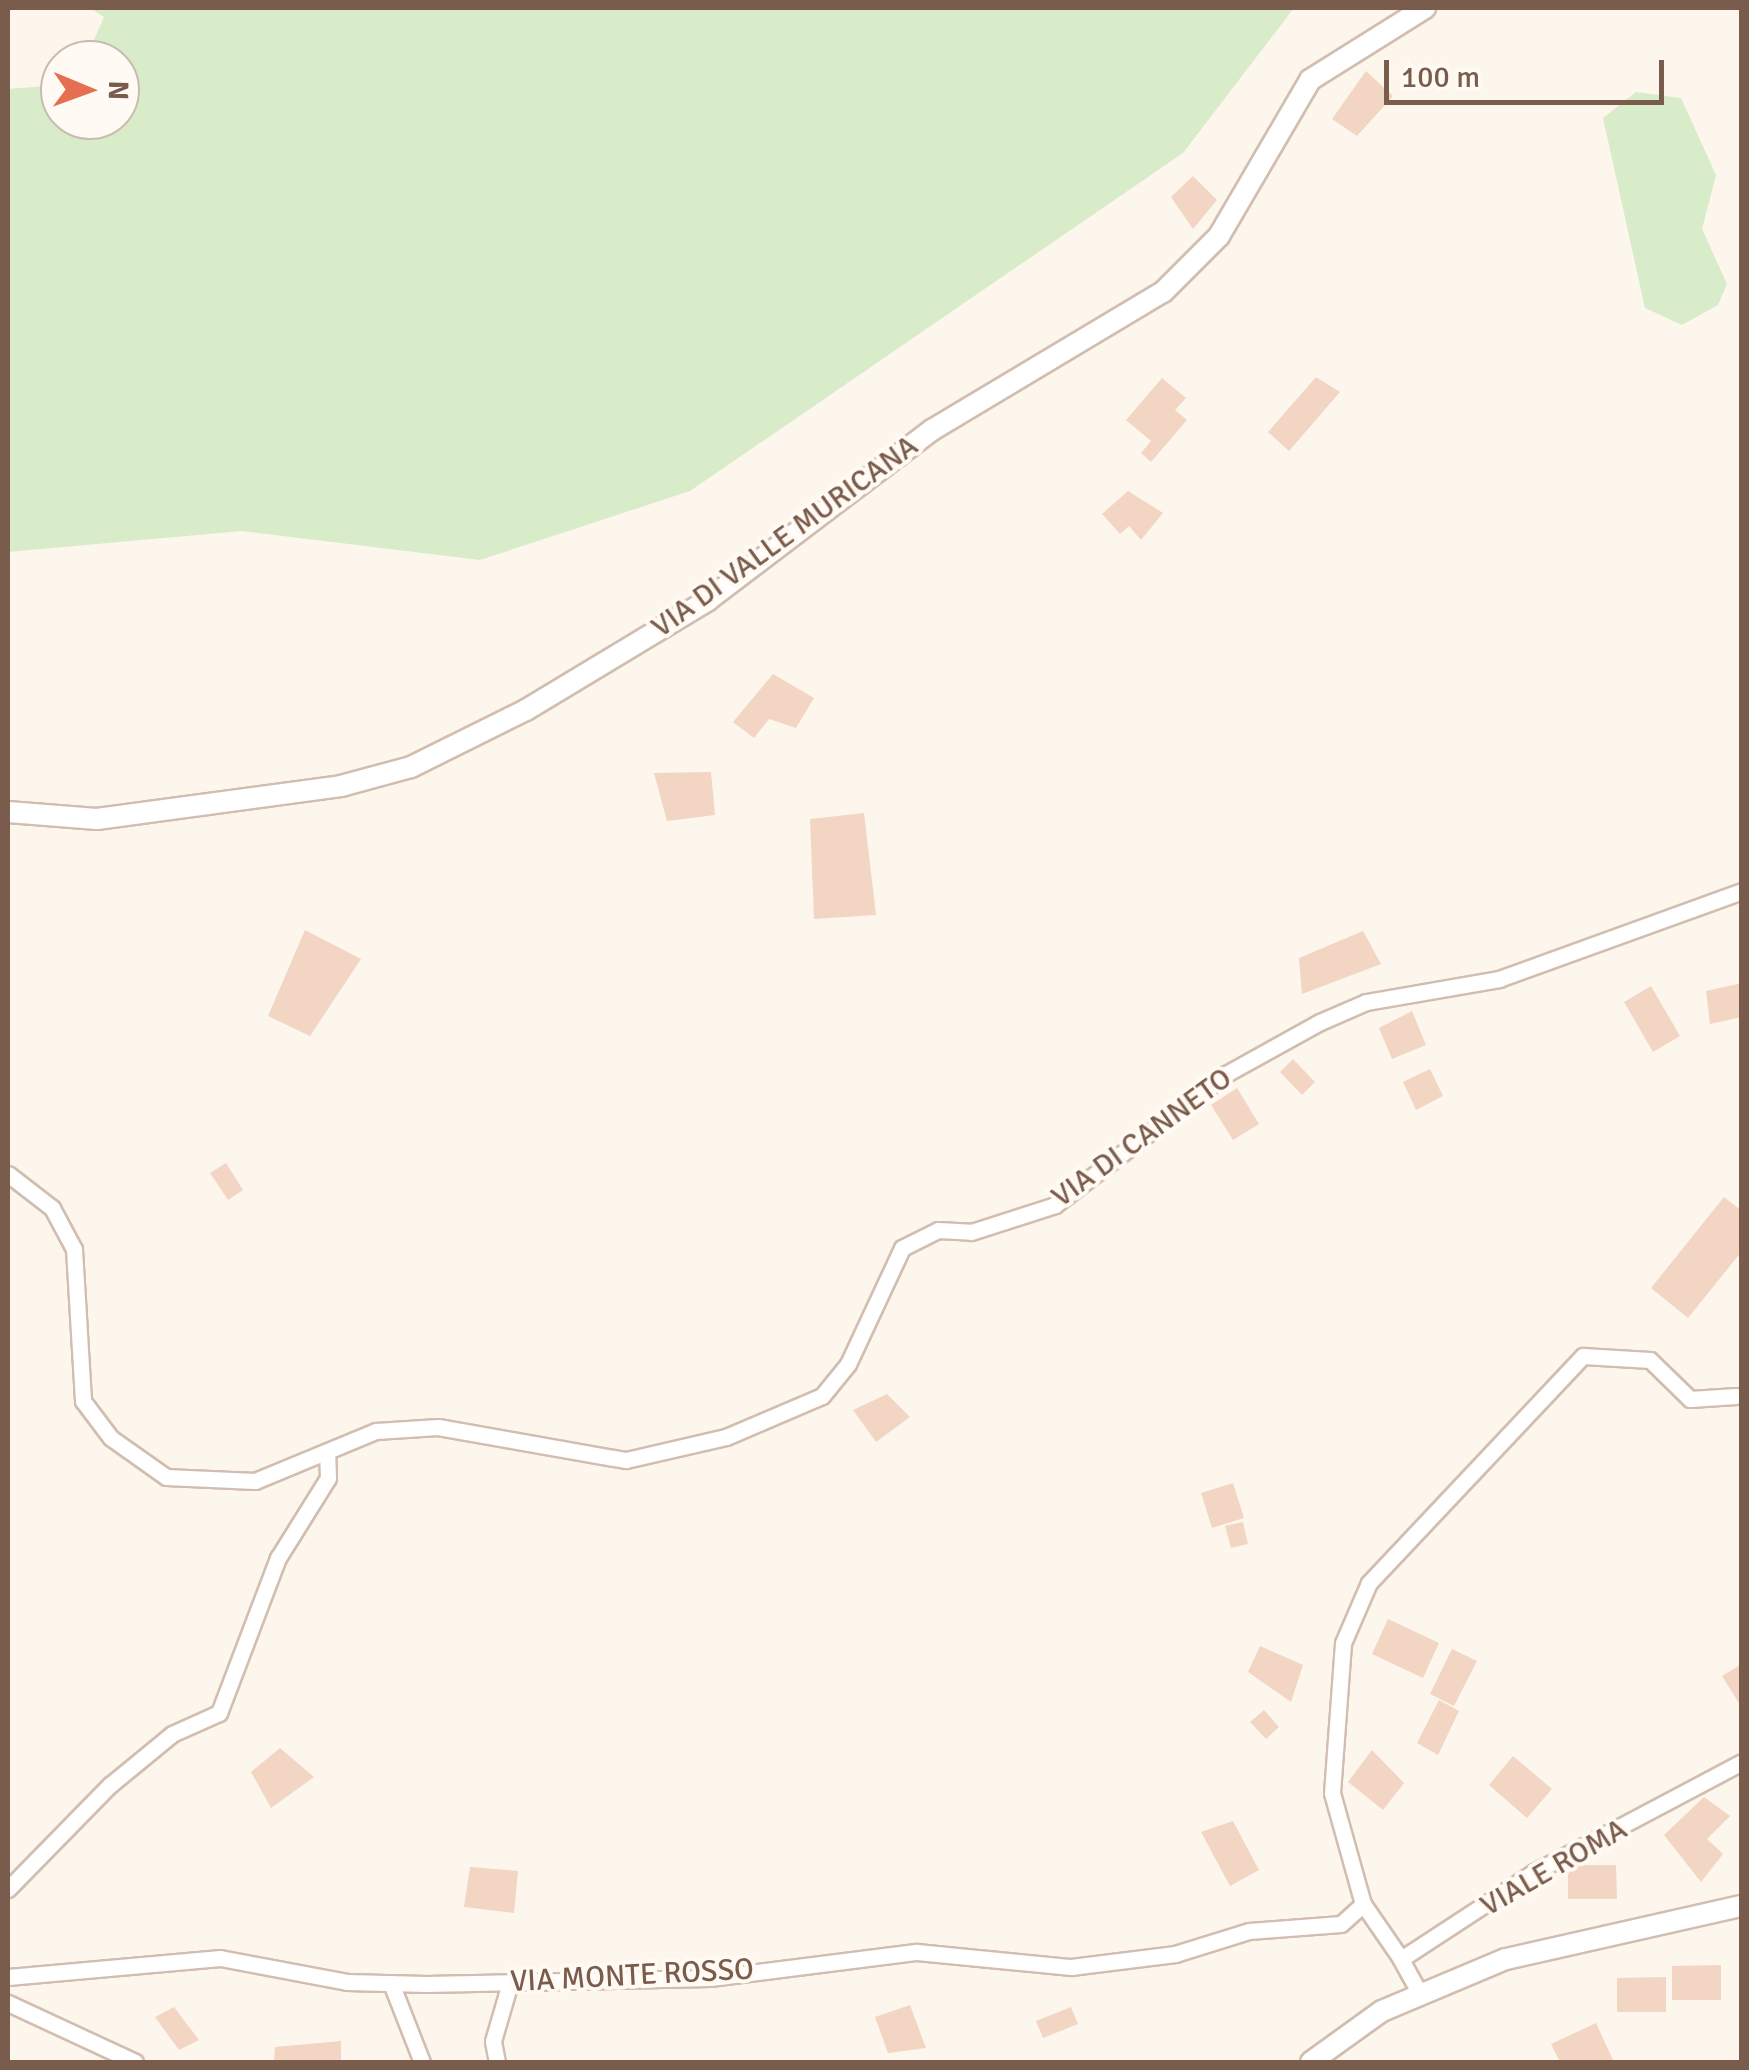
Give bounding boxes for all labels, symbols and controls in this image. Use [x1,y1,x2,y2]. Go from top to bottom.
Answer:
north arrow [40,40,140,140]
scale bar [1389,40,1669,102]
text: 100 m [1401,59,1480,96]
text: N [101,80,135,101]
street label: VIA DI VALLE MURICANA [645,428,925,646]
street label: VIA DI CANNETO [1045,1061,1239,1215]
street label: VIALE ROMA [1474,1812,1634,1924]
street label: VIA MONTE ROSSO [509,1952,755,2000]

